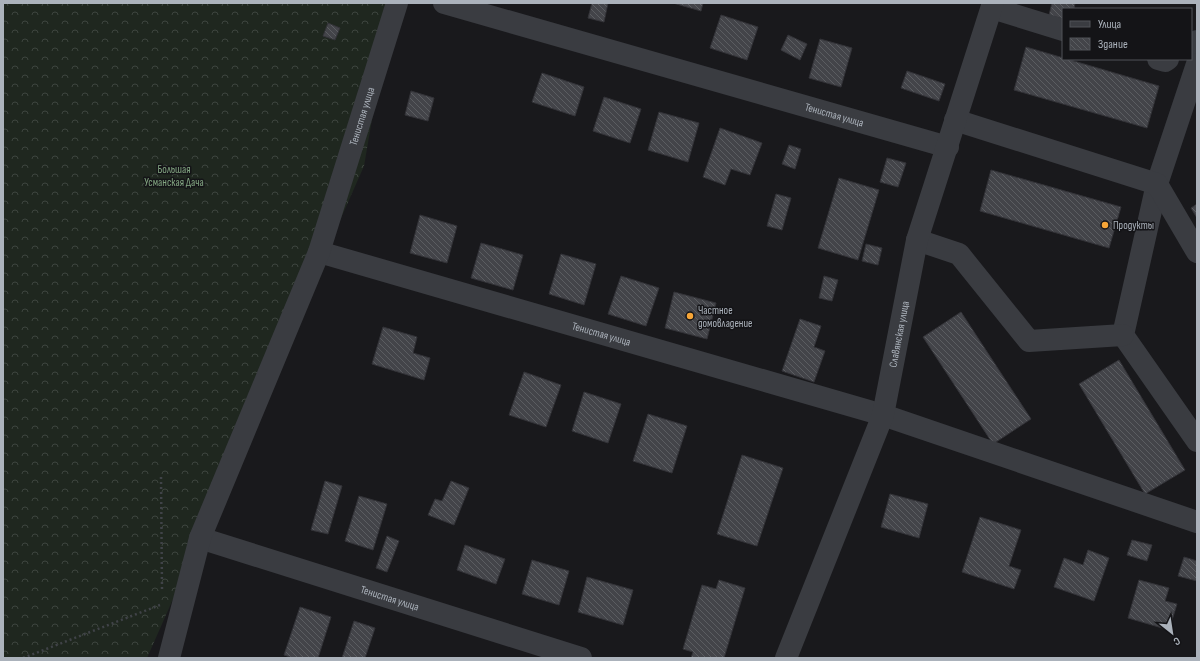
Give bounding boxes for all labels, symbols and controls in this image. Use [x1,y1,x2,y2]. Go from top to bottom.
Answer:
legend [1062,8,1192,60]
text: Улица [1098,17,1122,32]
text: Здание [1098,37,1128,52]
street label: Тенистая улица [346,85,377,147]
street label: Тенистая улица [803,100,865,129]
park label: Большая Усманская Дача [144,163,204,189]
place label: Продукты [1113,219,1154,232]
marker: Продукты [1100,220,1110,230]
street label: Славянская улица [886,300,912,368]
place label: Частное домовладение [698,304,752,330]
marker: Частное домовладение [685,311,695,321]
street label: Тенистая улица [571,319,632,348]
street label: Тенистая улица [359,582,421,613]
north arrow [1152,613,1192,653]
text: С [1171,634,1182,648]

